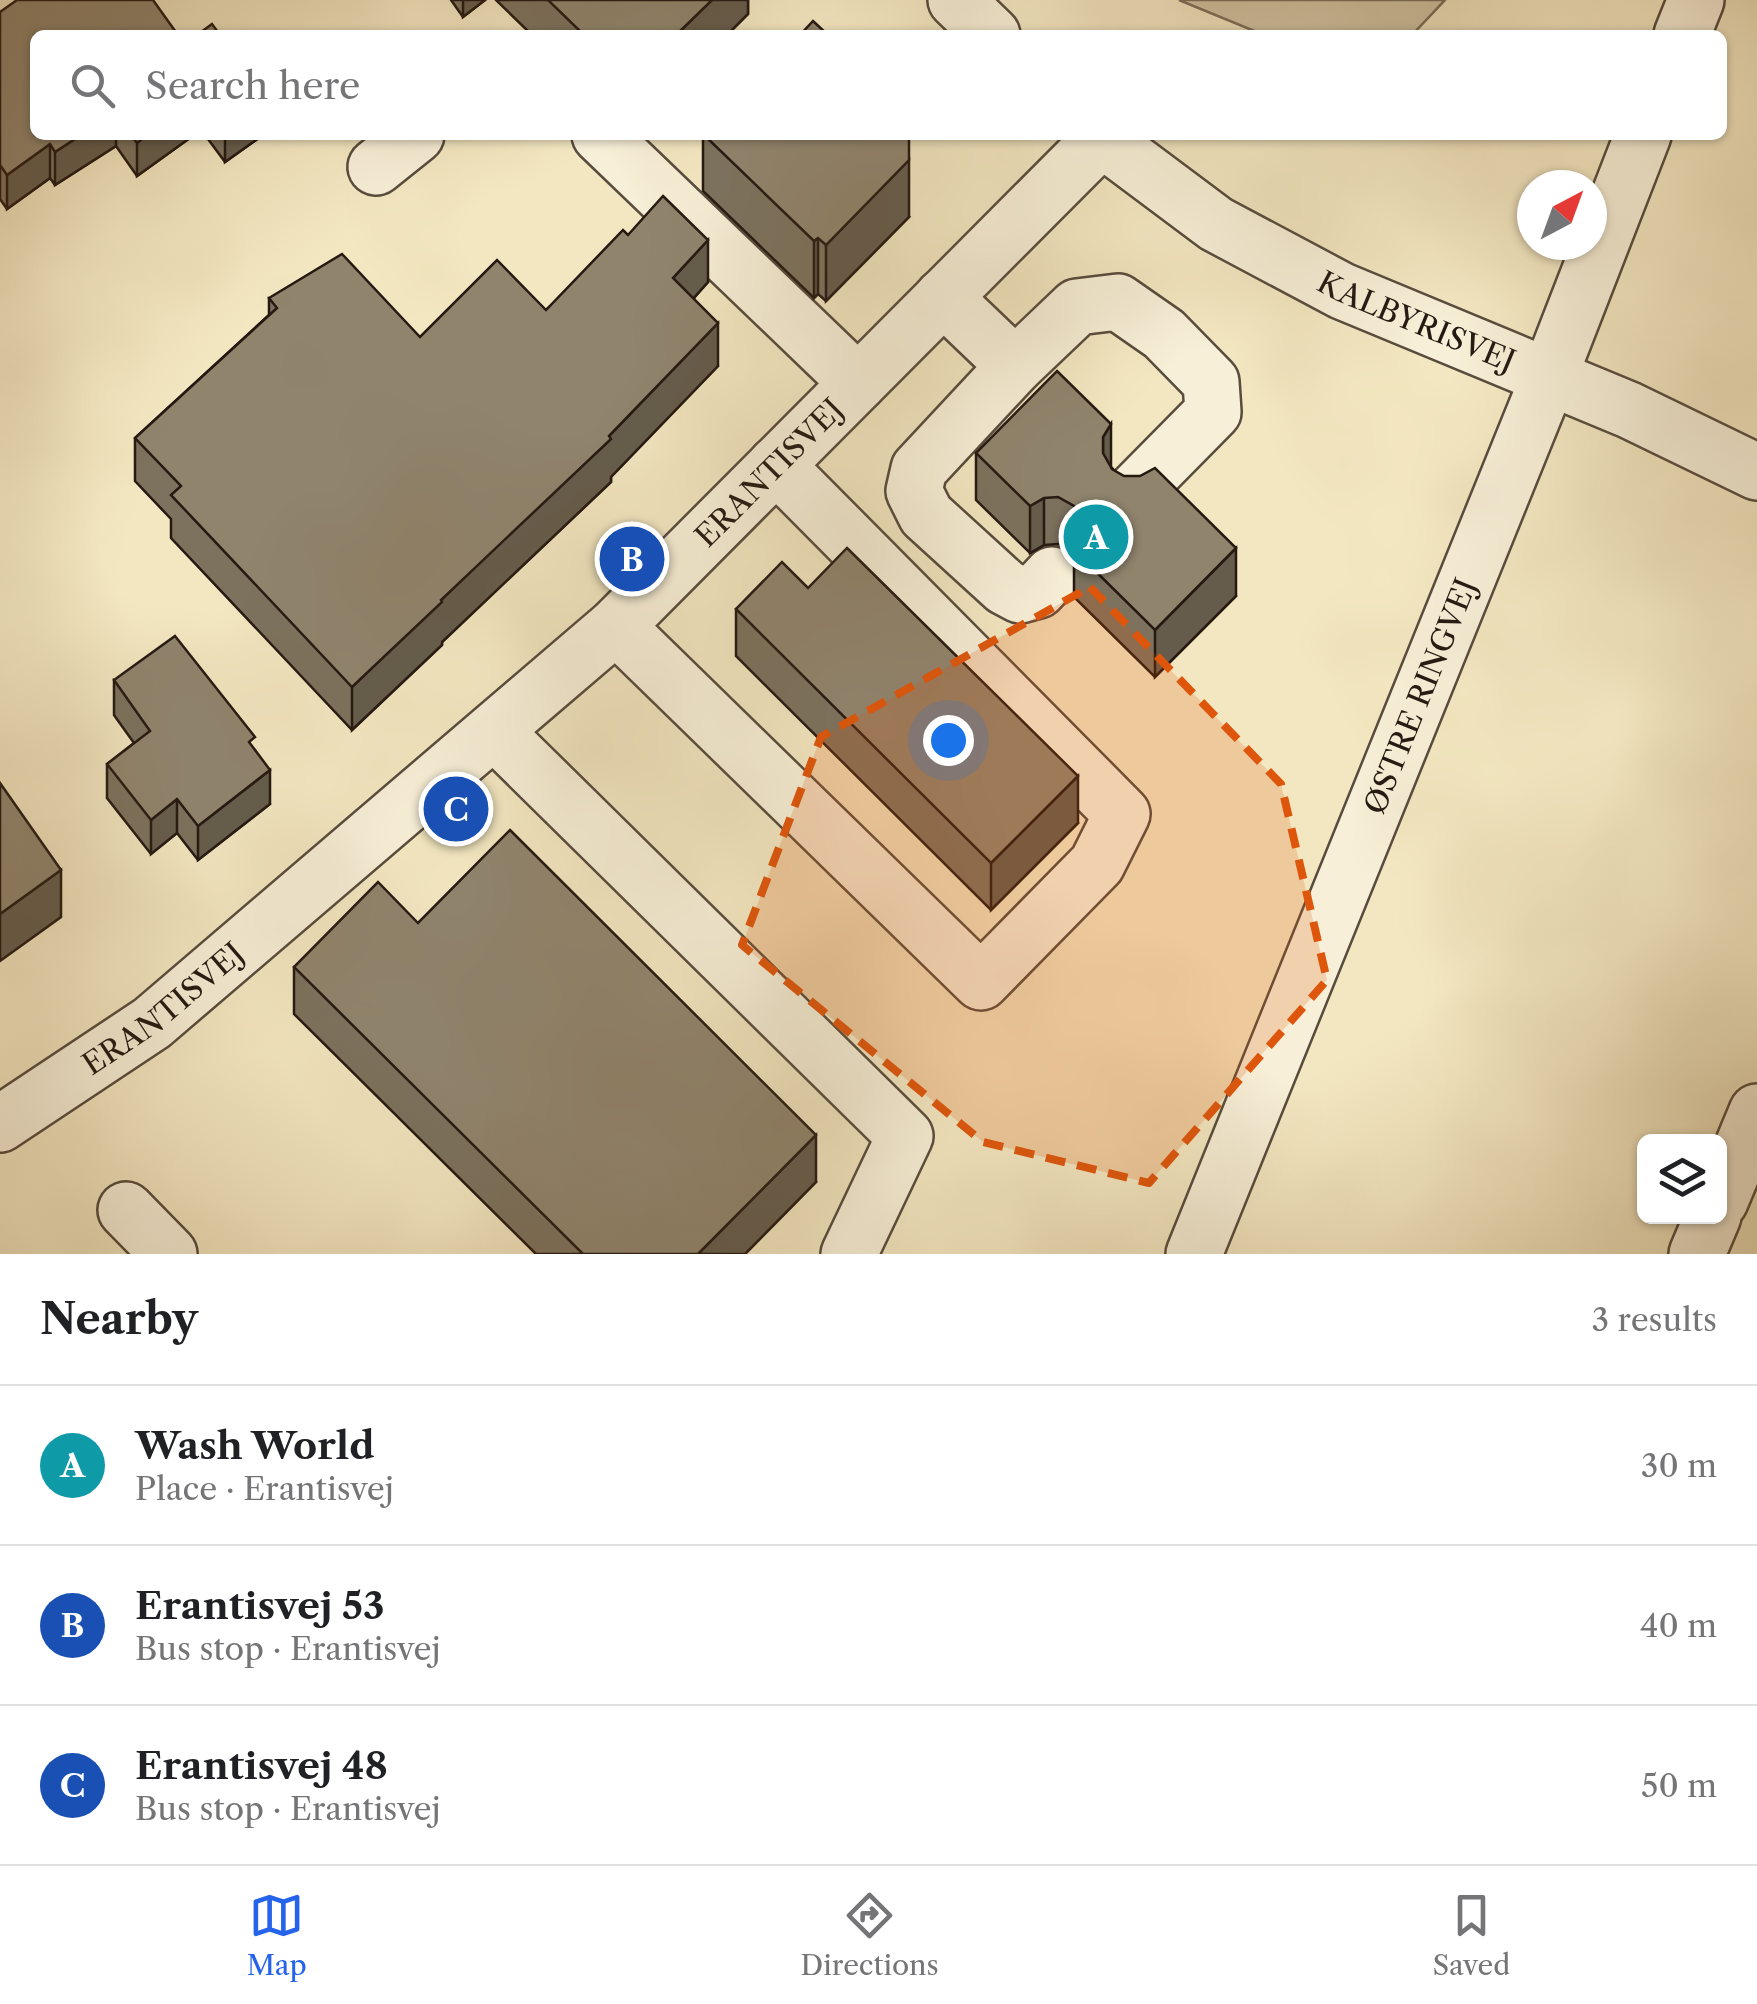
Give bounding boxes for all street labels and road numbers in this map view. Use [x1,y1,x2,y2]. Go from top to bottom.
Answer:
street label: KALBYRISVEJ [1311,263,1521,379]
street label: ERANTISVEJ [687,390,851,554]
street label: ØSTRE RINGVEJ [1356,573,1484,819]
street label: ERANTISVEJ [75,934,251,1083]

